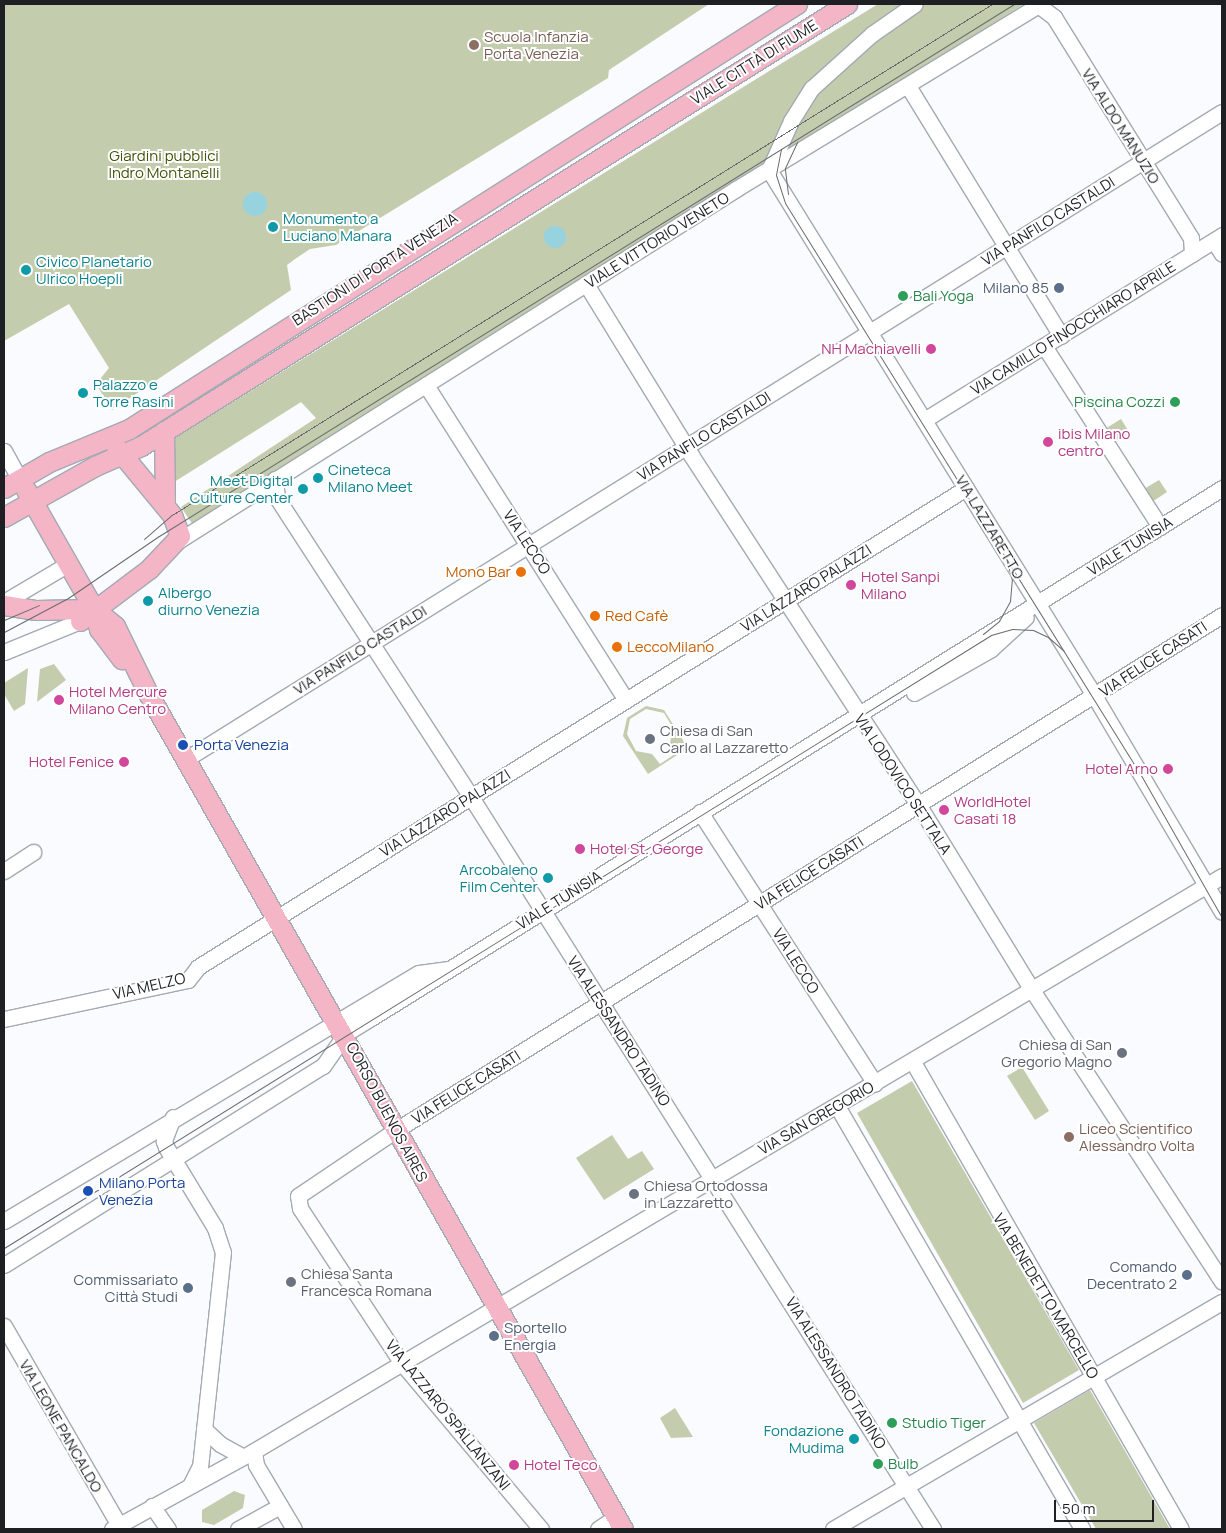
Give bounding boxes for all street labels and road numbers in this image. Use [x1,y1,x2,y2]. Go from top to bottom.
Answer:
street label: VIALE CITTÀ DI FIUME [687,16,821,108]
street label: VIA ALDO MANUZIO [1078,65,1164,187]
street label: VIA PANFILO CASTALDI [978,173,1118,269]
street label: VIALE VITTORIO VENETO [582,188,732,292]
street label: BASTIONI DI PORTA VENEZIA [289,209,461,329]
street label: VIA CAMILLO FINOCCHIARO APRILE [967,257,1179,399]
street label: VIA PANFILO CASTALDI [634,388,774,484]
street label: VIA LAZZARETTO [952,472,1028,582]
street label: VIA LECCO [500,506,554,578]
street label: VIALE TUNISIA [1084,513,1176,579]
street label: VIA LAZZARO PALAZZI [737,541,875,635]
street label: VIA PANFILO CASTALDI [290,602,430,698]
street label: VIA FELICE CASATI [1096,618,1210,700]
street label: VIA LODOVICO SETTALA [851,710,955,858]
street label: VIA LAZZARO PALAZZI [376,766,514,860]
street label: VIA FELICE CASATI [751,832,867,914]
street label: VIALE TUNISIA [513,867,605,933]
street label: VIA LECCO [769,925,823,997]
street label: VIA ALESSANDRO TADINO [564,953,674,1109]
street label: VIA MELZO [111,969,187,1003]
street label: CORSO BUENOS AIRES [343,1039,431,1185]
street label: VIA FELICE CASATI [408,1046,524,1128]
street label: VIA SAN GREGORIO [755,1078,877,1158]
street label: VIA BENEDETTO MARCELLO [989,1210,1103,1382]
street label: VIA ALESSANDRO TADINO [782,1294,890,1452]
street label: VIA LAZZARO SPALLANZANI [382,1336,514,1494]
street label: VIA LEONE PANCALDO [16,1357,106,1495]

